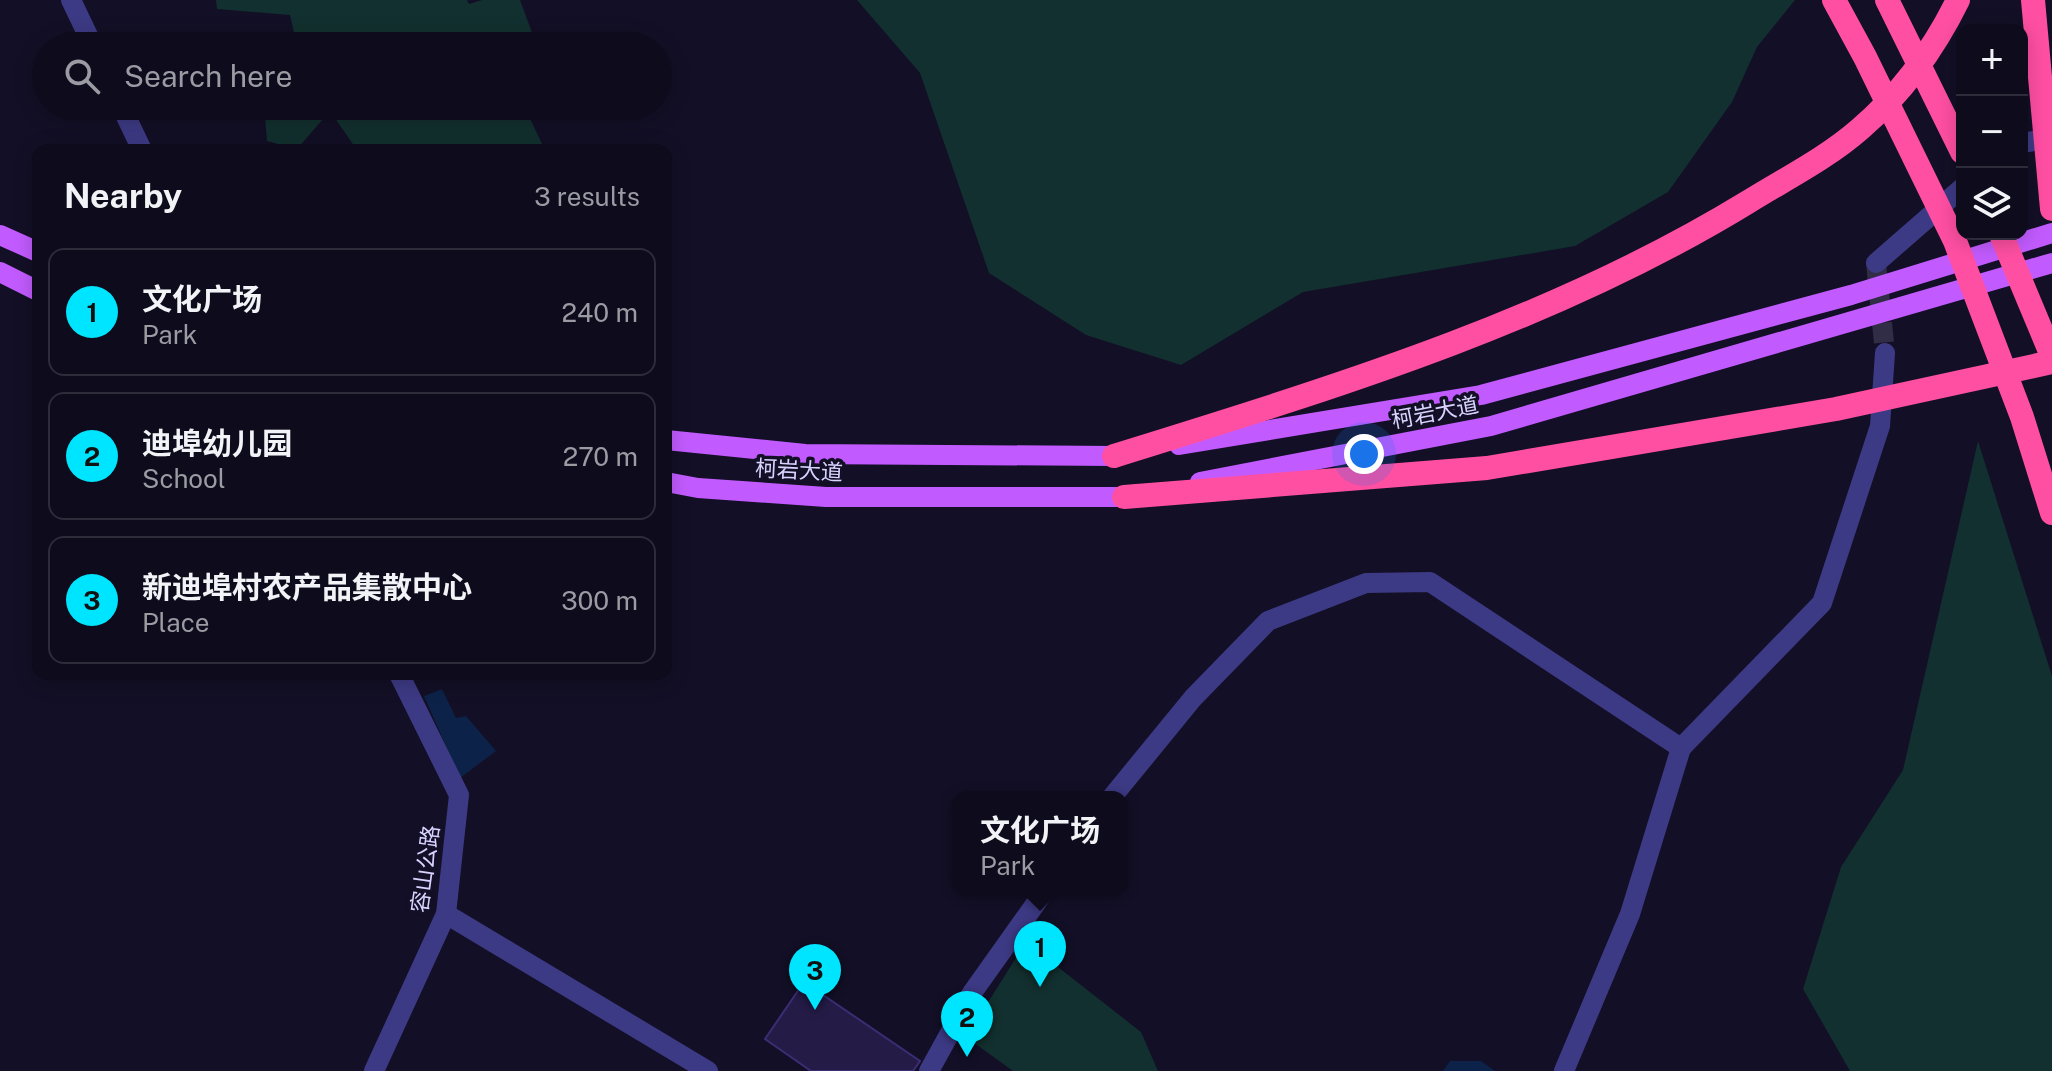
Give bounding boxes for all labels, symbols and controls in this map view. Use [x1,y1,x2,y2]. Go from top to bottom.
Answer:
map controls [1956,24,2028,240]
button: + [1956,24,2028,96]
search box [32,32,672,120]
icon: search [60,54,104,98]
text: Search here [124,58,292,94]
button: − [1956,96,2028,168]
button: layers [1956,168,2028,240]
text: Nearby [64,176,182,216]
text: 3 results [534,181,640,212]
text: 文化广场 [142,281,262,317]
text: 1 [86,297,98,328]
text: 240 m [561,297,638,328]
text: Park [142,319,197,350]
street label: 柯岩大道 [1389,391,1481,433]
text: 迪埠幼儿园 [142,425,292,461]
your location [1344,434,1384,474]
text: 2 [84,441,100,472]
text: 270 m [563,441,638,472]
street label: 柯岩大道 [754,455,844,485]
text: School [142,463,226,494]
text: 新迪埠村农产品集散中心 [142,569,472,605]
text: 3 [83,585,101,616]
text: 300 m [561,585,638,616]
text: Place [142,607,209,638]
popup [952,791,1128,895]
text: 文化广场 [980,812,1100,848]
street label: 容山公路 [406,824,444,914]
text: Park [980,850,1035,881]
pin: 1 [1014,921,1066,987]
pin: 3 [789,944,841,1010]
pin: 2 [941,991,993,1057]

